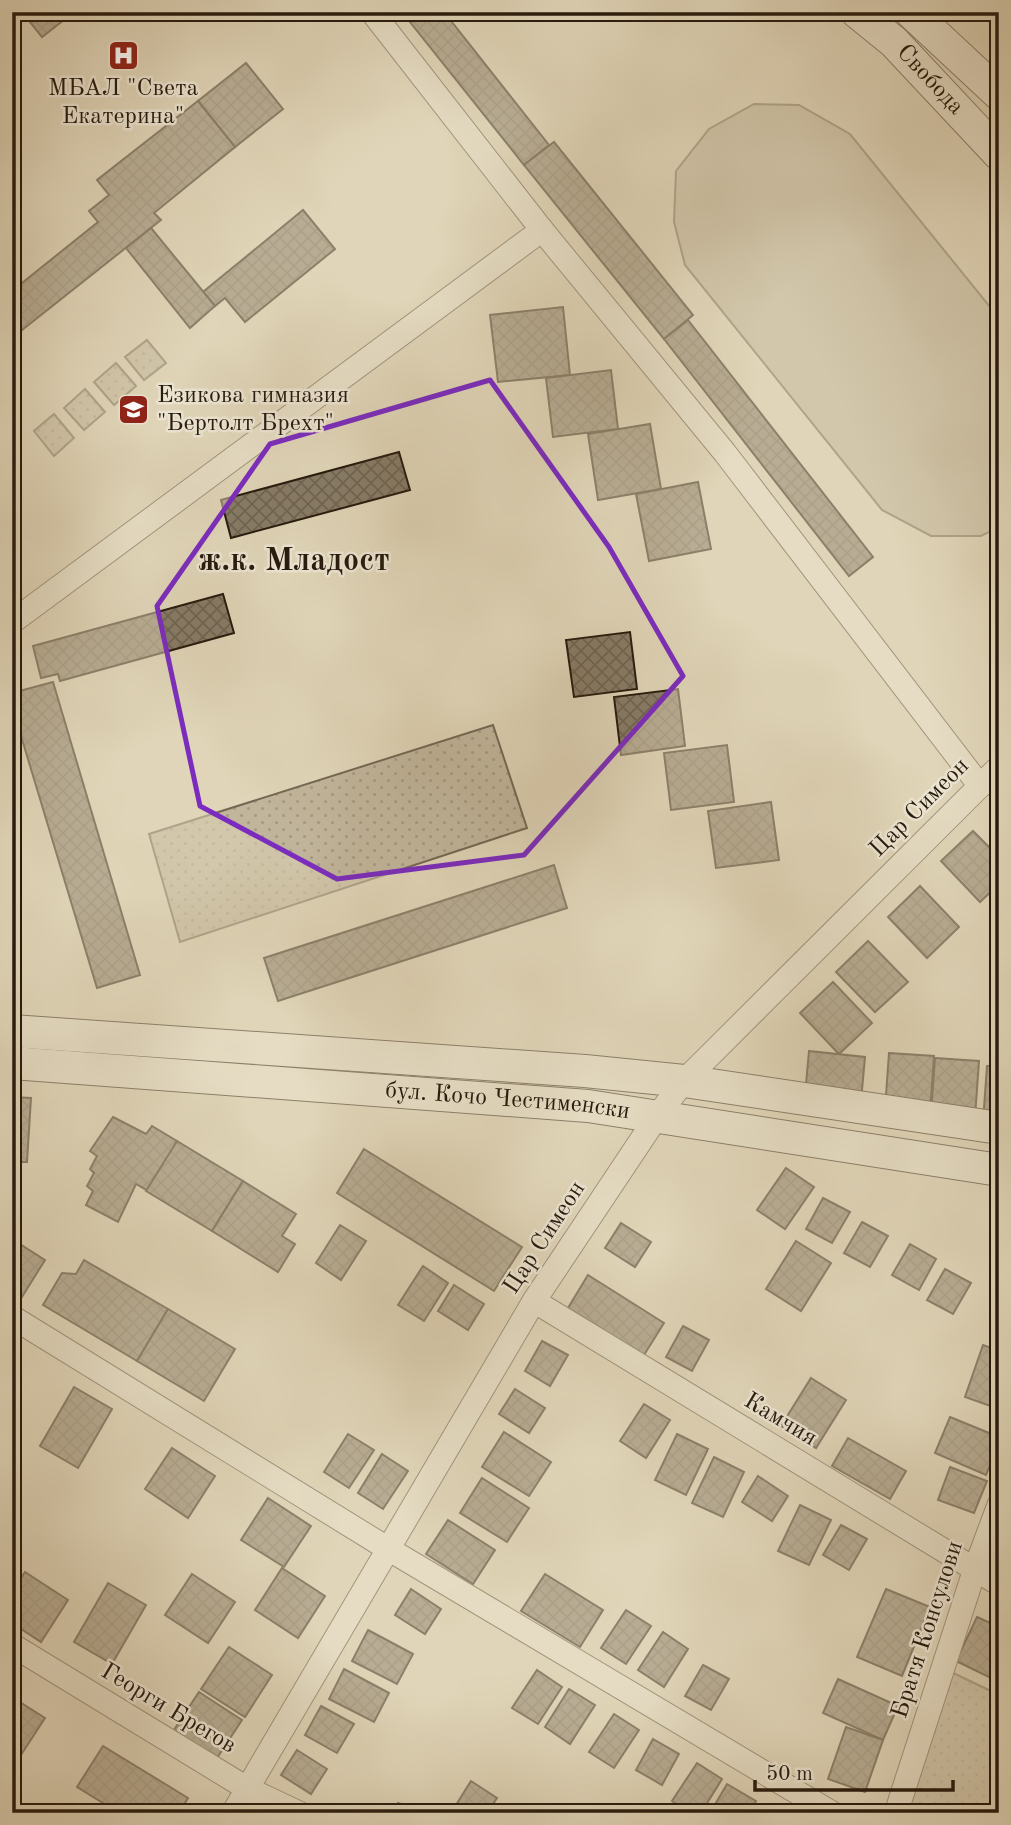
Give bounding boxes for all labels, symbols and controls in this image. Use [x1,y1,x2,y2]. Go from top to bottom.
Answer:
hospital icon: МБАЛ "Света Екатерина" [106,38,140,72]
street label: Свобода [892,41,968,120]
place label: МБАЛ "Света Екатерина" [48,77,198,129]
place label: Езикова гимназия "Бертолт Брехт" [157,384,349,436]
school or university icon: Езикова гимназия "Бертолт Брехт" [117,393,151,427]
district label: ж.к. Младост [198,546,390,578]
street label: Цар Симеон [866,754,974,862]
street label: бул. Кочо Честименски [384,1079,632,1124]
street label: Цар Симеон [500,1177,590,1299]
street label: Камчия [739,1389,821,1451]
street label: Братя Консулови [888,1539,968,1721]
street label: Георги Брегов [96,1659,240,1759]
scale bar [755,1748,953,1792]
text: 50 m [766,1764,813,1785]

